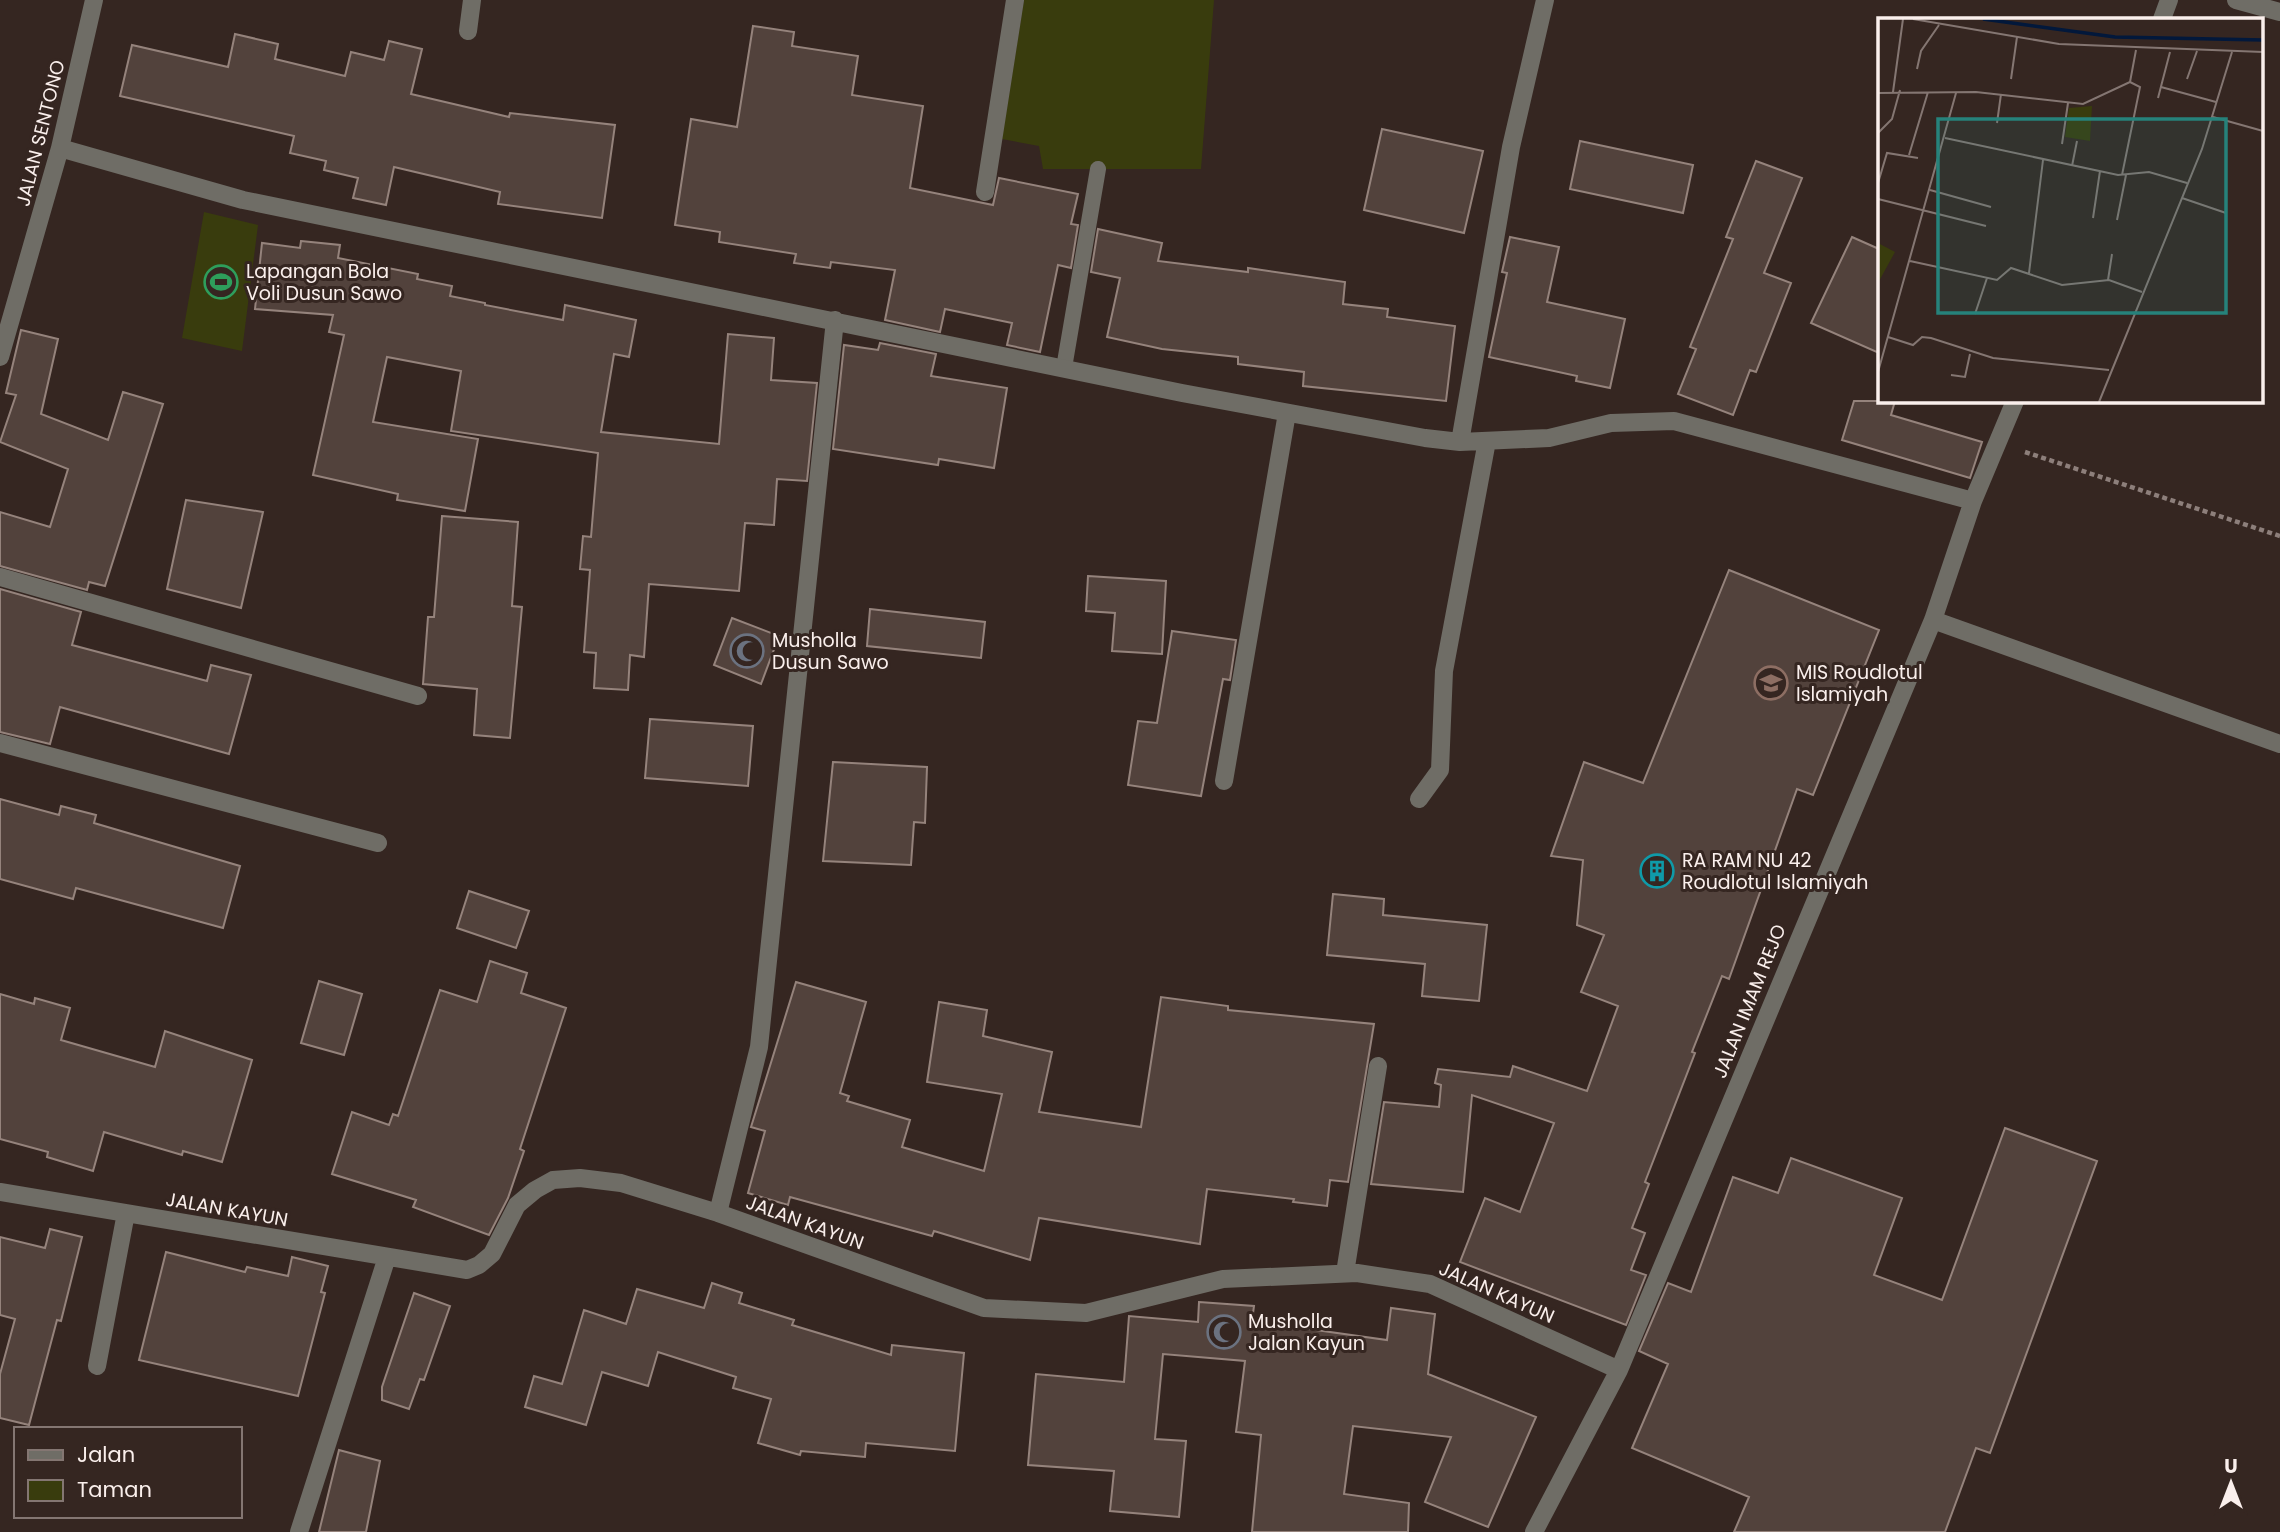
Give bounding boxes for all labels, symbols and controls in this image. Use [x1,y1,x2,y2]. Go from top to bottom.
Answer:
inset map [1878,18,2262,402]
street label: JALAN SENTONO [9,57,72,209]
place label: Lapangan Bola Voli Dusun Sawo [246,258,402,307]
sports icon: Lapangan Bola Voli Dusun Sawo [202,263,240,301]
place label: Musholla Dusun Sawo [772,627,889,676]
mosque icon: Musholla Dusun Sawo [728,632,766,670]
place label: MIS Roudlotul Islamiyah [1796,659,1923,708]
school or university icon: MIS Roudlotul Islamiyah [1752,664,1790,702]
place label: RA RAM NU 42 Roudlotul Islamiyah [1682,847,1868,896]
building icon: RA RAM NU 42 Roudlotul Islamiyah [1638,852,1676,890]
street label: JALAN IMAM REJO [1706,920,1793,1082]
street label: JALAN KAYUN [164,1185,290,1234]
street label: JALAN KAYUN [742,1189,868,1256]
street label: JALAN KAYUN [1435,1255,1559,1330]
place label: Musholla Jalan Kayun [1248,1308,1365,1357]
mosque icon: Musholla Jalan Kayun [1205,1313,1243,1351]
legend [14,1427,242,1518]
text: Jalan [77,1440,135,1469]
north arrow [2196,1448,2266,1518]
text: U [2224,1453,2238,1480]
text: Taman [77,1475,152,1504]

